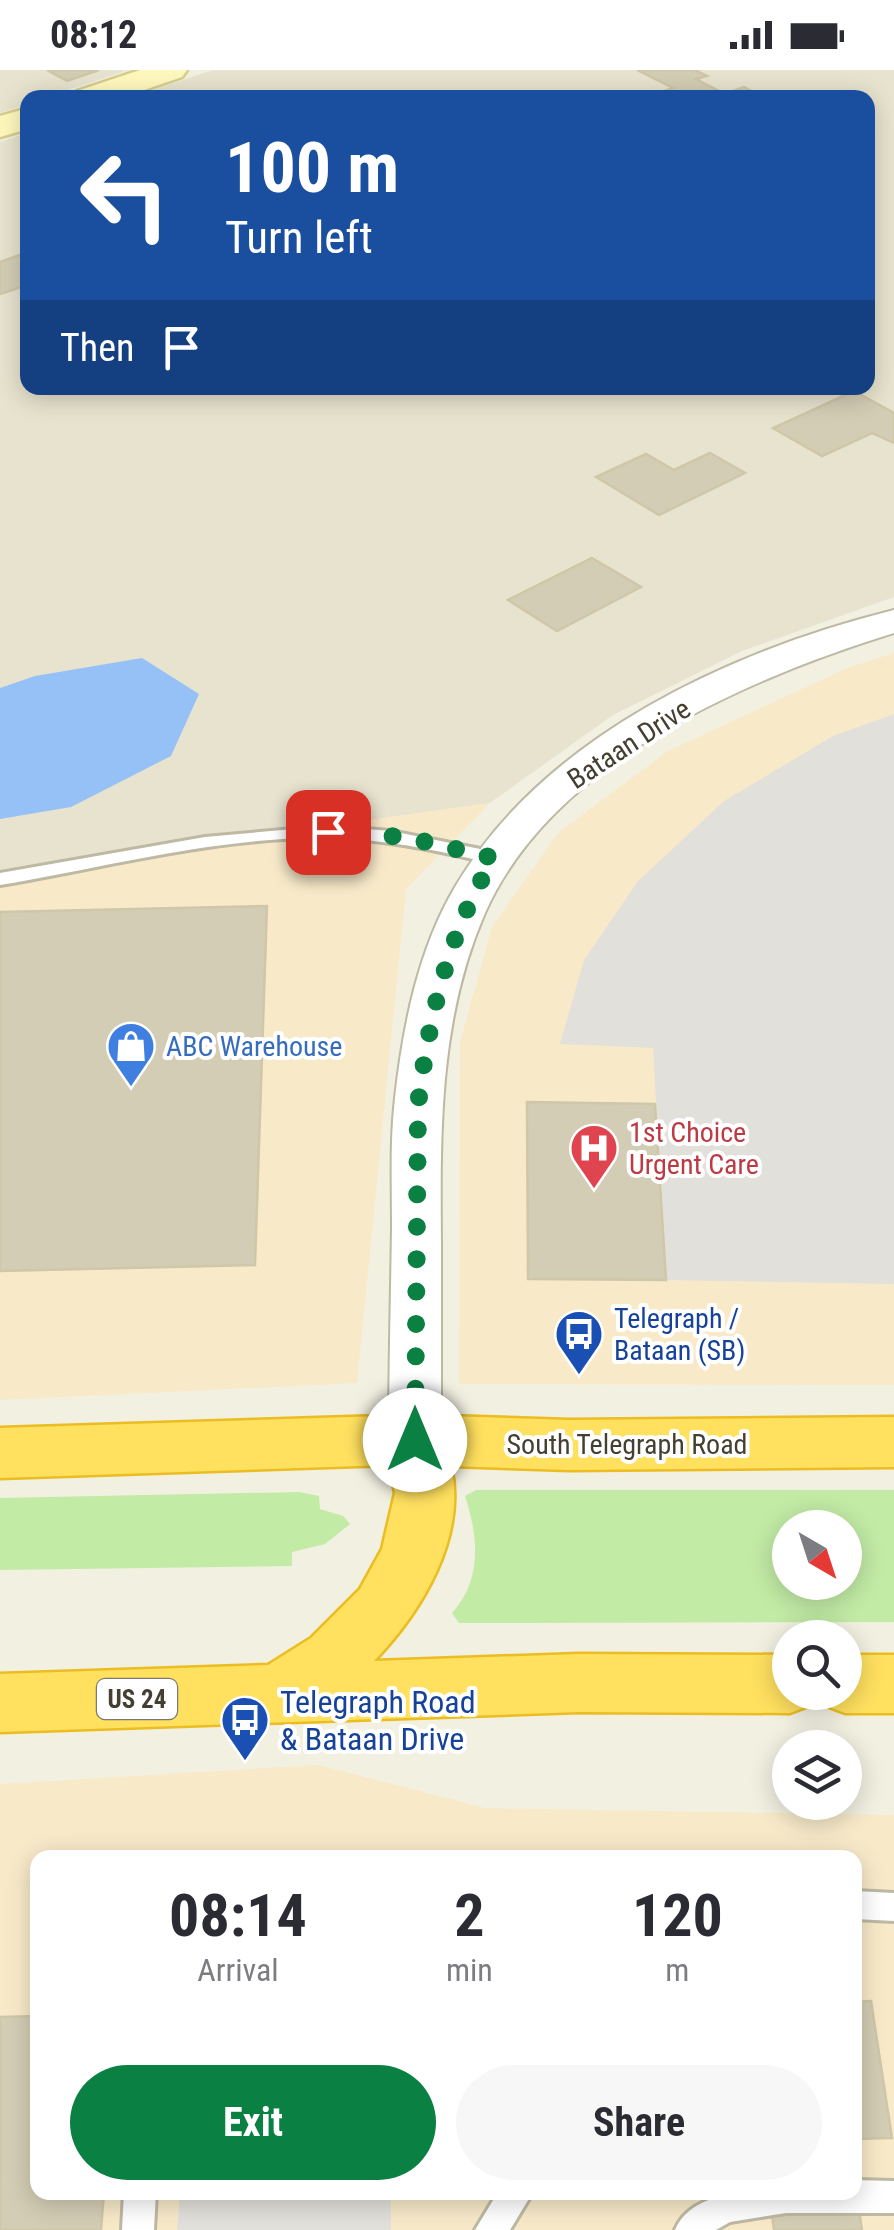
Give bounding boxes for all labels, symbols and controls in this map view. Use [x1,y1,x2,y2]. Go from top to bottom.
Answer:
text: 08:12 [50,13,137,57]
text: 100 m [225,127,399,209]
icon: left [60,130,190,260]
text: Turn left [225,211,373,264]
icon: arrive [154,320,209,375]
text: Then [60,326,134,370]
street label: Bataan Drive [561,692,697,796]
pin [286,790,371,875]
icon: arrive [301,805,356,860]
shop icon: ABC Warehouse [105,1020,157,1088]
place label: ABC Warehouse [166,1030,342,1063]
place label: 1st Choice Urgent Care [629,1116,759,1181]
hospital icon: 1st Choice Urgent Care [568,1122,620,1190]
place label: Telegraph / Bataan (SB) [614,1302,745,1367]
bus stop icon: Telegraph / Bataan (SB) [553,1308,605,1376]
position arrow [363,1388,467,1492]
street label: South Telegraph Road [507,1428,747,1461]
north arrow [772,1510,862,1600]
map controls [772,1510,862,1820]
button: search [772,1620,862,1710]
road number: US 24 [97,1679,177,1719]
place label: Telegraph Road & Bataan Drive [280,1683,476,1758]
bus stop icon: Telegraph Road & Bataan Drive [219,1694,271,1762]
button: layers [772,1730,862,1820]
text: 08:14 [169,1880,307,1951]
text: 2 [454,1880,485,1951]
text: 120 [632,1880,723,1951]
text: Arrival [197,1951,279,1989]
text: min [446,1951,493,1989]
text: m [665,1951,689,1989]
button: Exit [70,2065,436,2180]
button: Share [456,2065,822,2180]

